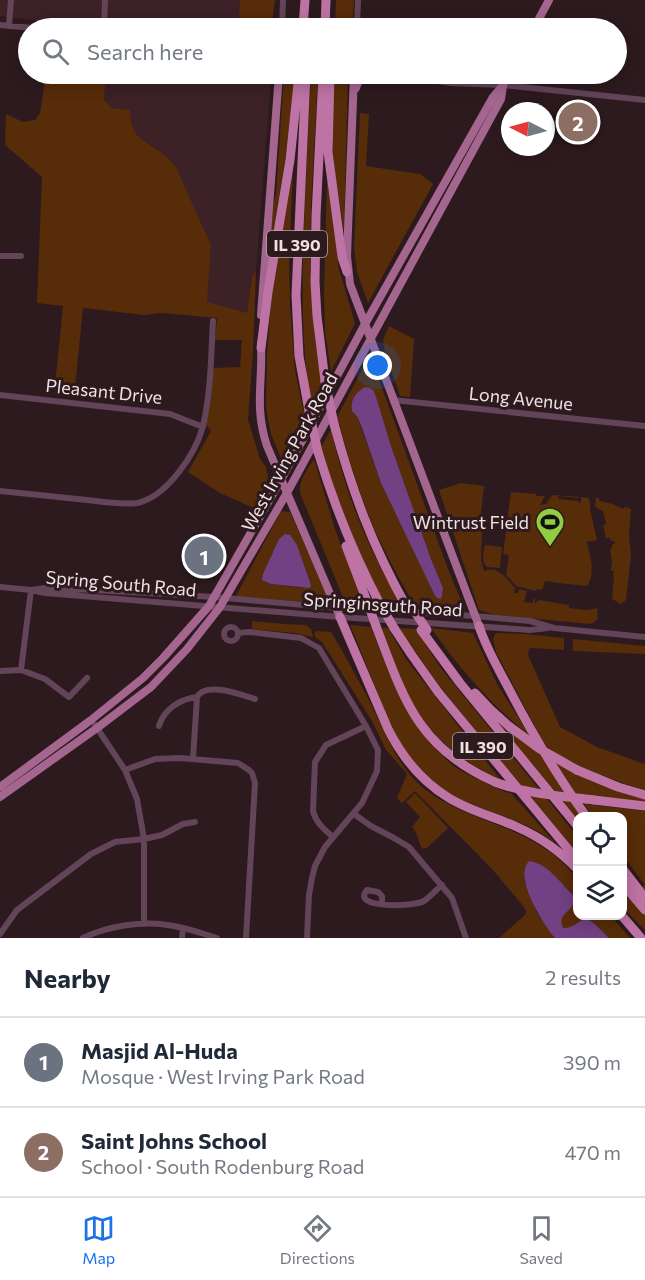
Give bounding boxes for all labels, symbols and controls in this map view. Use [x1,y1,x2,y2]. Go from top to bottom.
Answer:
search box [18,18,627,84]
icon: search [39,35,72,68]
text: Search here [87,38,203,65]
pin: 2 [558,100,598,144]
north arrow [501,102,555,156]
road number: IL 390 [267,231,327,257]
your location [363,351,392,380]
street label: West Irving Park Road [236,369,342,535]
street label: Pleasant Drive [45,374,163,408]
street label: Long Avenue [468,382,574,414]
sports icon: Wintrust Field [534,506,566,548]
place label: Wintrust Field [413,511,529,533]
pin: 1 [184,534,224,578]
street label: Spring South Road [45,565,197,601]
street label: Springinsguth Road [303,587,463,621]
road number: IL 390 [453,733,513,759]
map controls [573,812,627,920]
button: locate [573,812,627,866]
button: layers [573,866,627,920]
text: Nearby [24,962,111,993]
text: 2 results [545,965,621,989]
text: Masjid Al-Huda [81,1037,238,1064]
text: 1 [39,1050,48,1074]
text: 390 m [563,1050,621,1074]
text: Mosque · West Irving Park Road [81,1064,365,1088]
text: Saint Johns School [81,1127,267,1154]
text: 2 [38,1140,49,1164]
text: 470 m [565,1140,621,1164]
text: School · South Rodenburg Road [81,1154,364,1178]
tab: Map [82,1212,115,1267]
tab: Directions [280,1212,355,1267]
tab: Saved [519,1212,563,1267]

